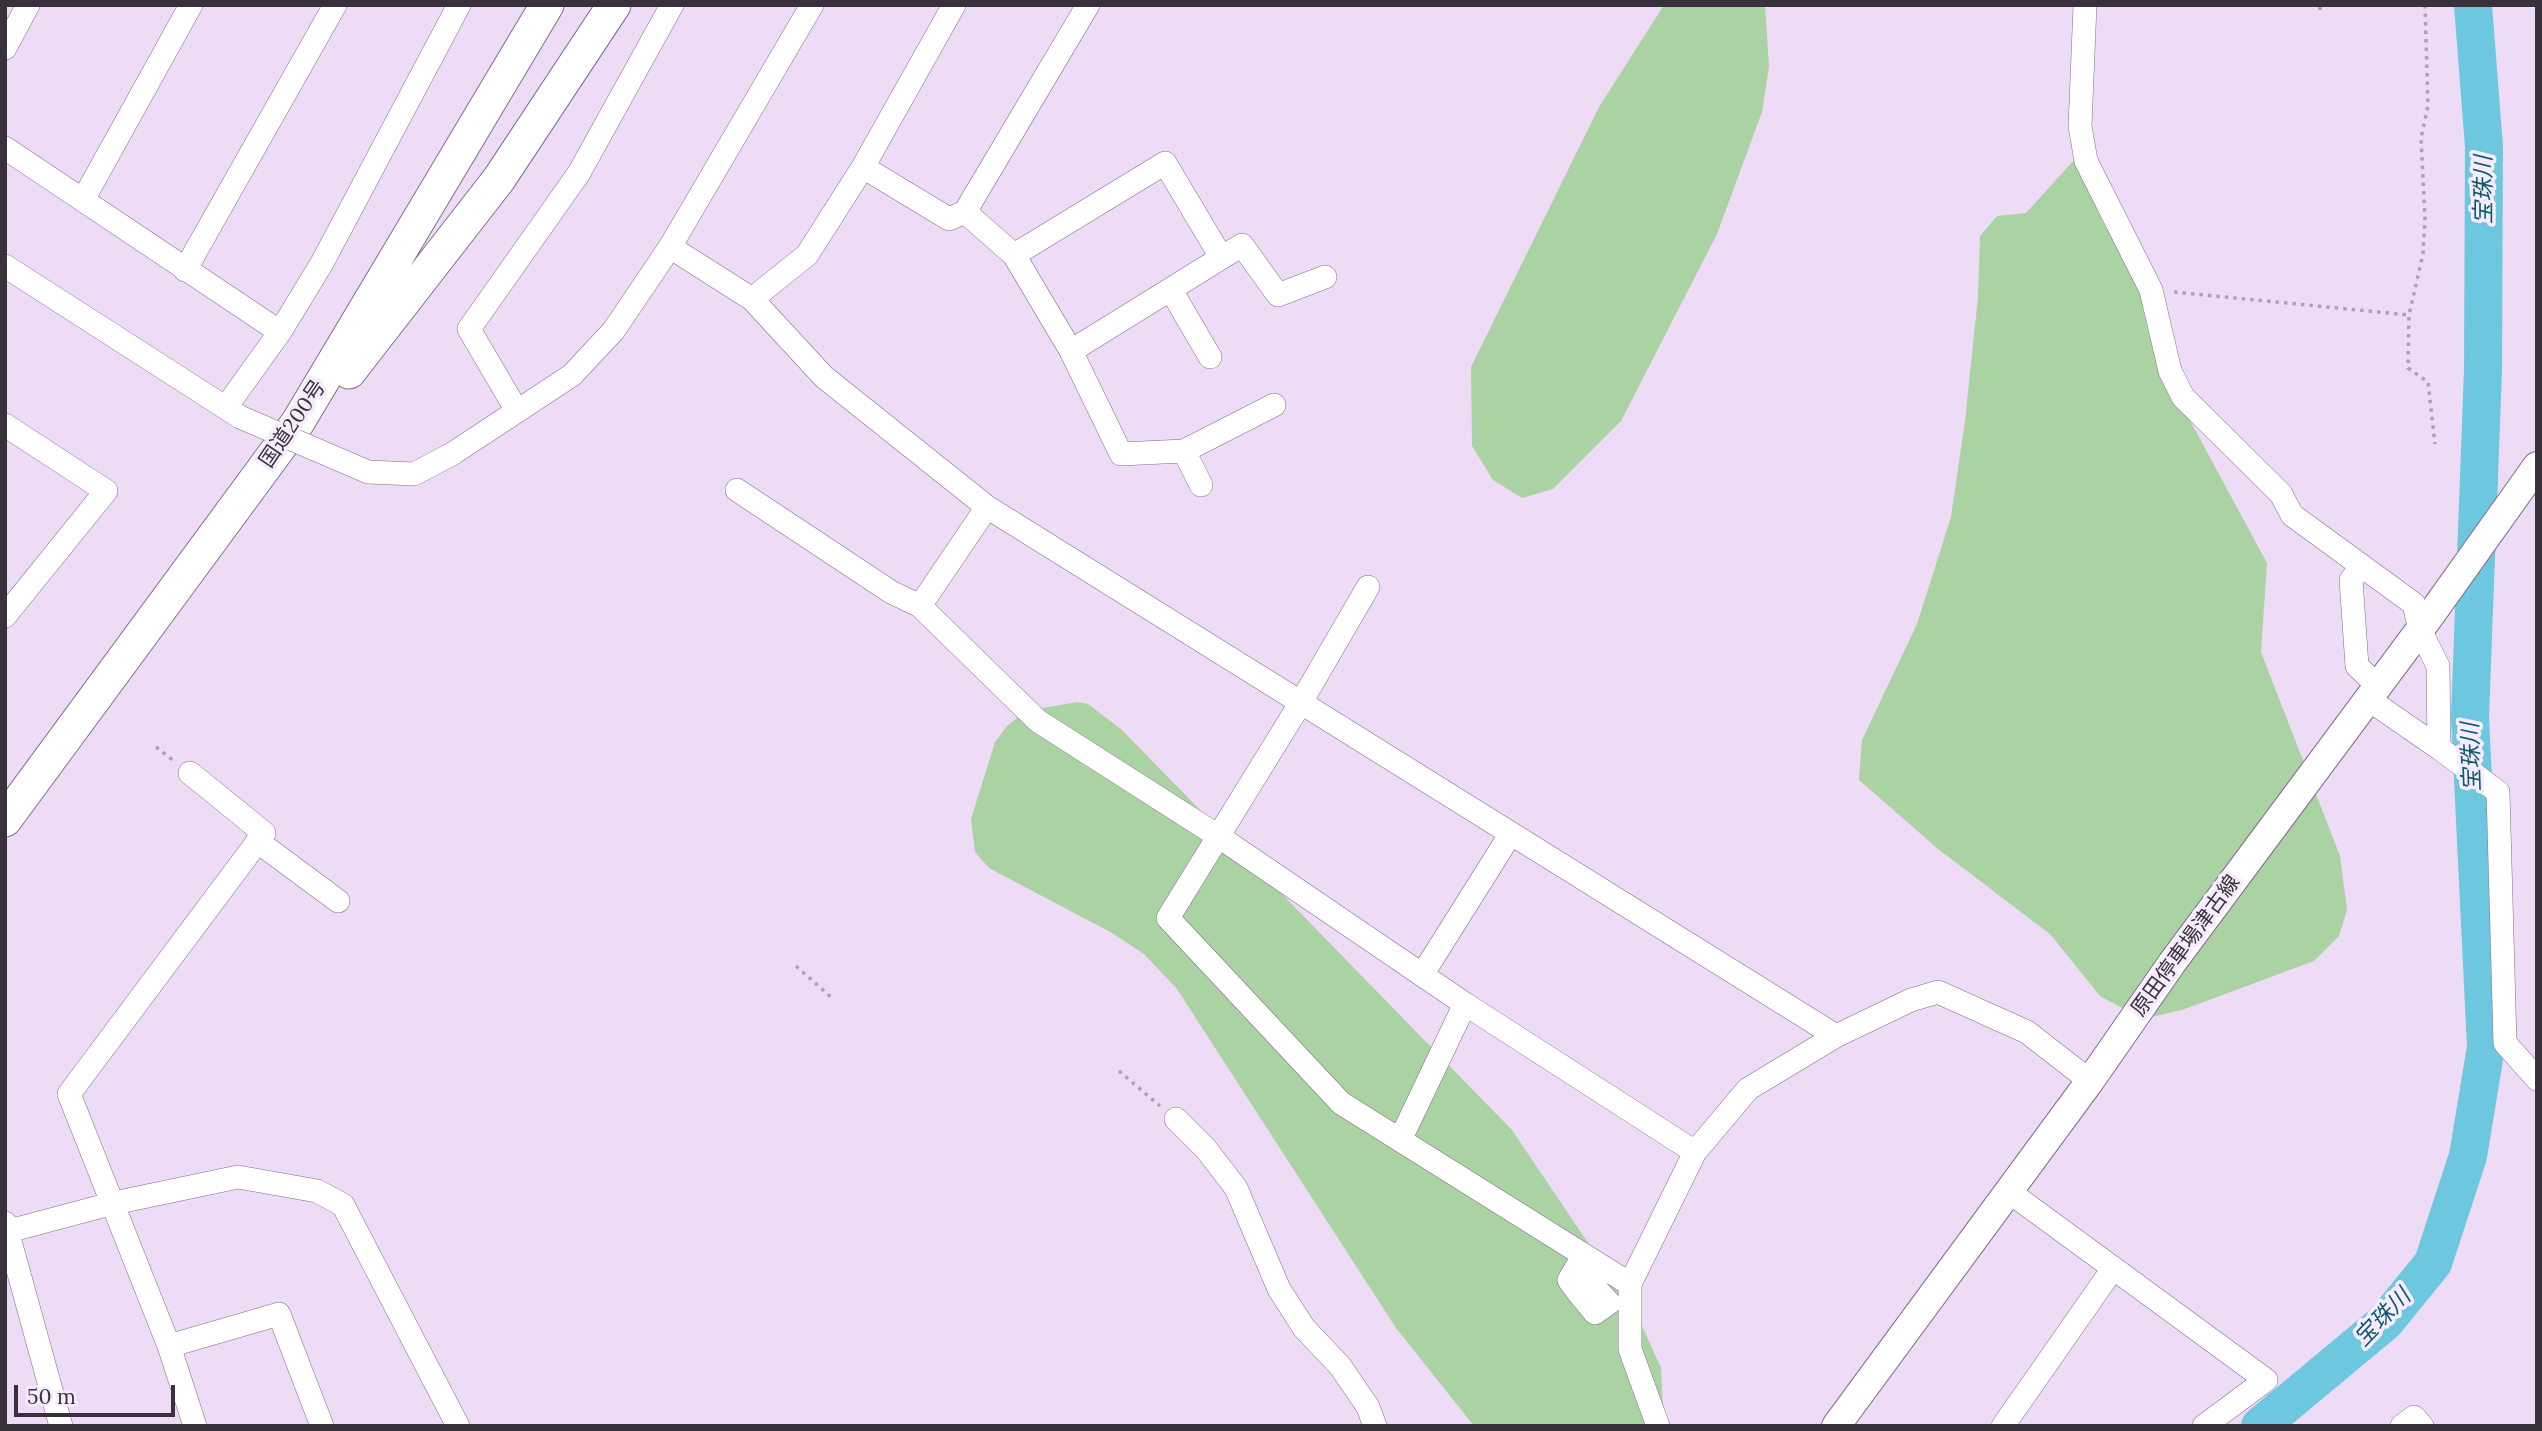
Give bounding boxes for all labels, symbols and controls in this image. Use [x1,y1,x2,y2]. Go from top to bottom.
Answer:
water label: 宝珠川 [2470,156,2498,224]
street label: 国道200号 [254,375,332,473]
water label: 宝珠川 [2457,722,2487,792]
street label: 原田停車場津古線 [2126,871,2246,1021]
water label: 宝珠川 [2349,1284,2417,1352]
scale bar [18,1372,178,1416]
text: 50 m [27,1383,76,1410]

